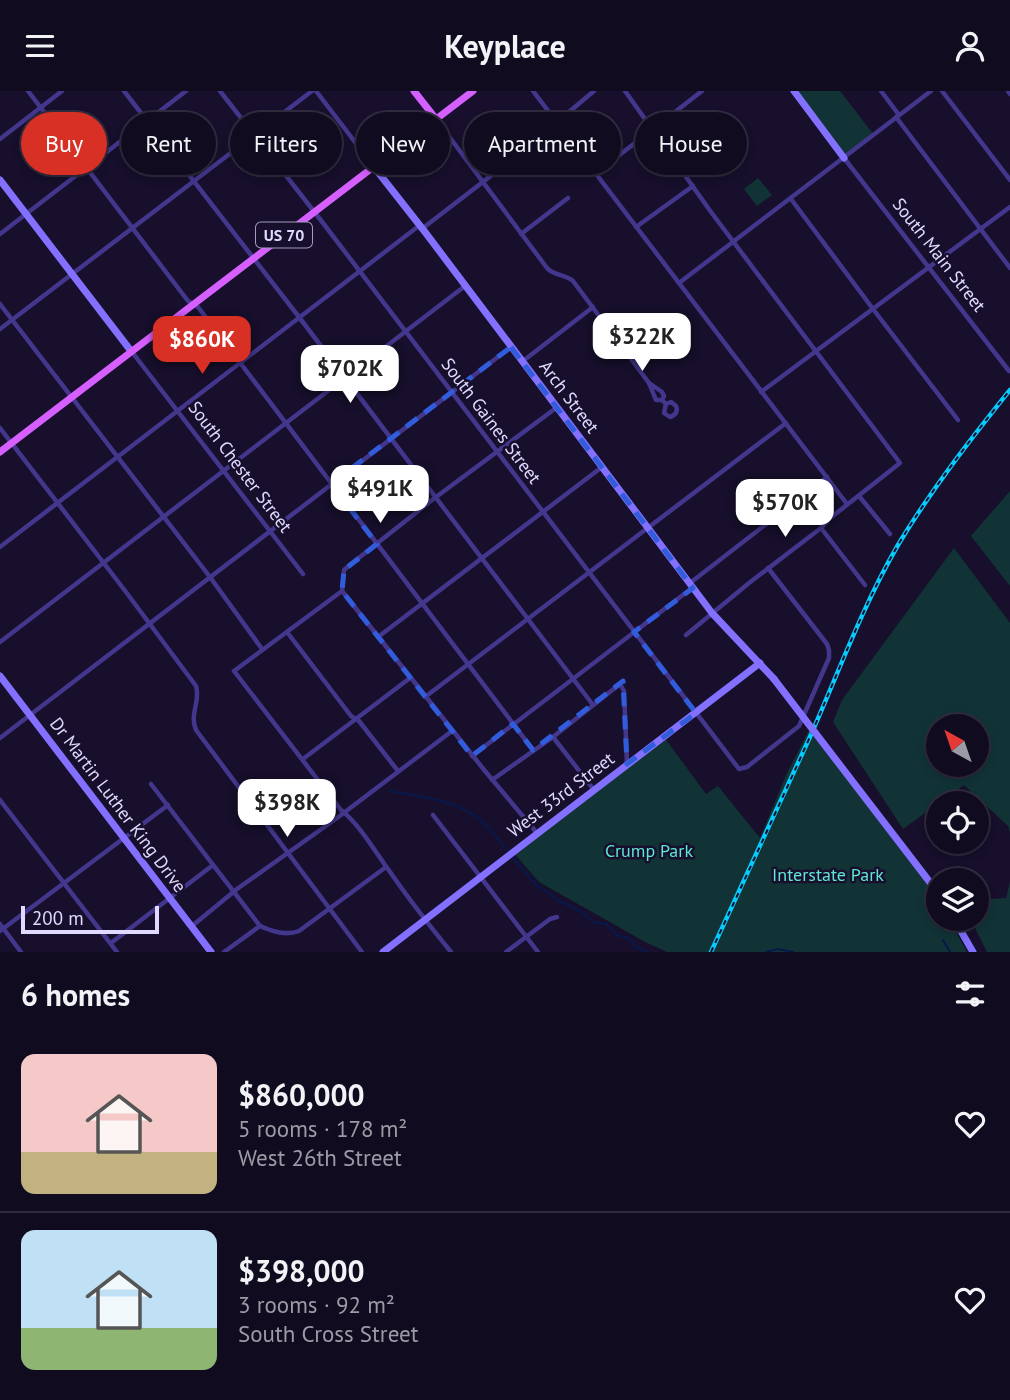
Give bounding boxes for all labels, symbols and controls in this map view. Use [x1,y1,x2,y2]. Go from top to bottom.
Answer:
text: Keyplace [444,25,566,67]
icon: menu [21,27,59,65]
icon: person [951,27,989,65]
chip: Buy [21,112,107,175]
chip: Rent [121,112,216,175]
chip: Filters [230,112,342,175]
chip: New [356,112,450,175]
chip: Apartment [464,112,621,175]
chip: House [635,112,747,175]
street label: South Main Street [888,193,991,316]
road number: US 70 [256,223,312,247]
pin: $322K [593,313,691,373]
pin: $860K [153,317,251,376]
text: $322K [609,321,675,350]
text: $860K [169,324,235,353]
pin: $702K [301,345,399,405]
text: $702K [317,353,383,382]
street label: South Gaines Street [437,353,546,488]
street label: Arch Street [535,356,604,438]
street label: South Chester Street [184,397,297,537]
pin: $491K [331,465,429,525]
text: $491K [347,473,413,502]
pin: $570K [736,479,834,539]
text: $570K [752,487,818,516]
street label: Dr Martin Luther King Drive [45,713,192,897]
north arrow [926,714,989,777]
map controls [926,714,989,931]
street label: West 33rd Street [503,747,619,842]
pin: $398K [238,779,336,839]
text: $398K [254,787,320,816]
button: locate [926,791,989,854]
park label: Crump Park [605,839,693,862]
park label: Interstate Park [772,863,884,886]
button: layers [926,868,989,931]
scale bar [21,903,159,935]
text: 200 m [32,906,84,930]
text: 6 homes [21,975,130,1014]
icon: filters [951,975,989,1013]
text: $860,000 [238,1075,365,1114]
icon: home [77,1082,161,1166]
icon: heart [951,1105,989,1143]
text: 5 rooms · 178 m² [238,1114,407,1143]
text: West 26th Street [238,1143,402,1172]
text: $398,000 [238,1251,365,1290]
icon: home [77,1258,161,1342]
icon: heart [951,1281,989,1319]
text: 3 rooms · 92 m² [238,1290,395,1319]
text: South Cross Street [238,1319,419,1348]

